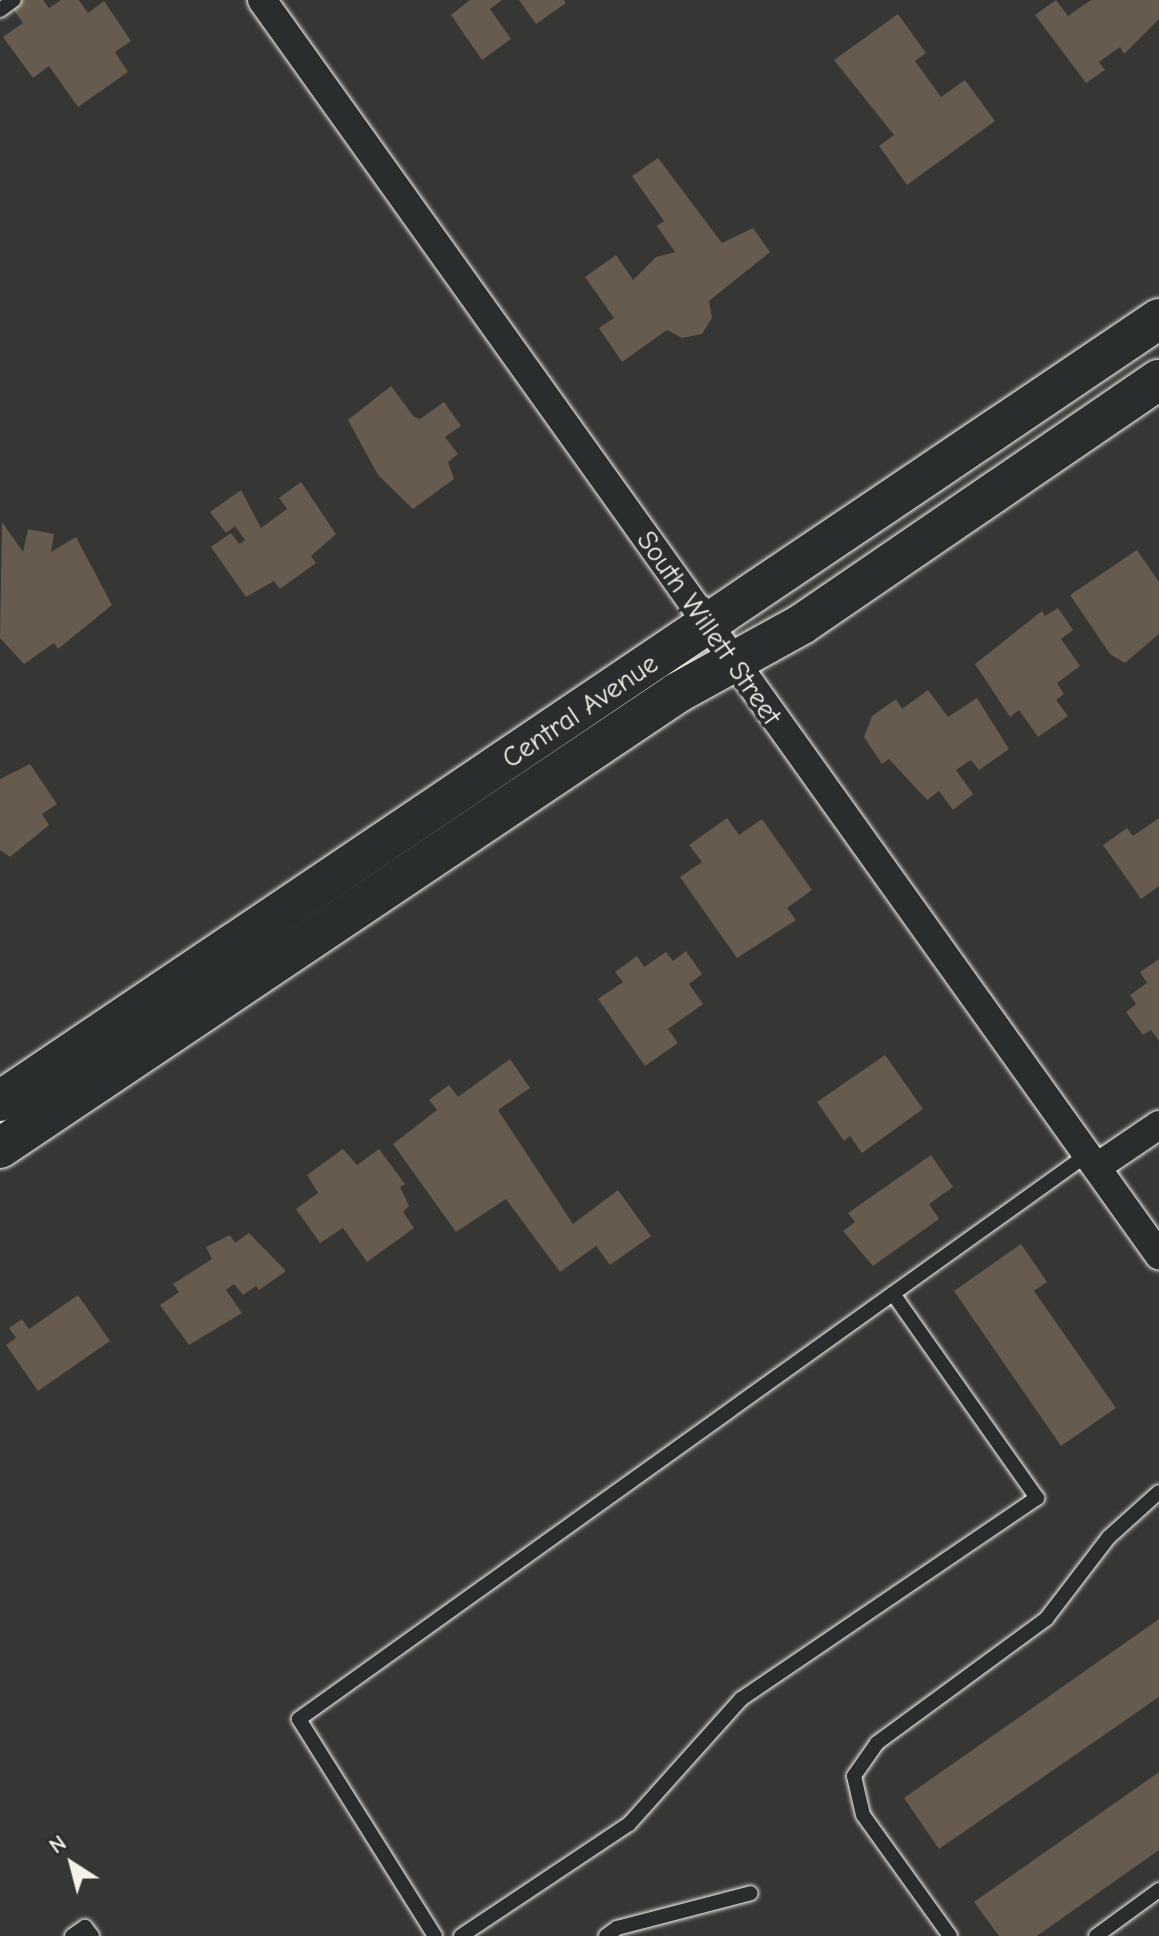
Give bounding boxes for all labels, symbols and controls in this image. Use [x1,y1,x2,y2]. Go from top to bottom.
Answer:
street label: South Willett Street [629,524,789,732]
street label: Central Avenue [496,647,664,775]
north arrow [32,1824,112,1904]
text: N [44,1830,71,1859]

